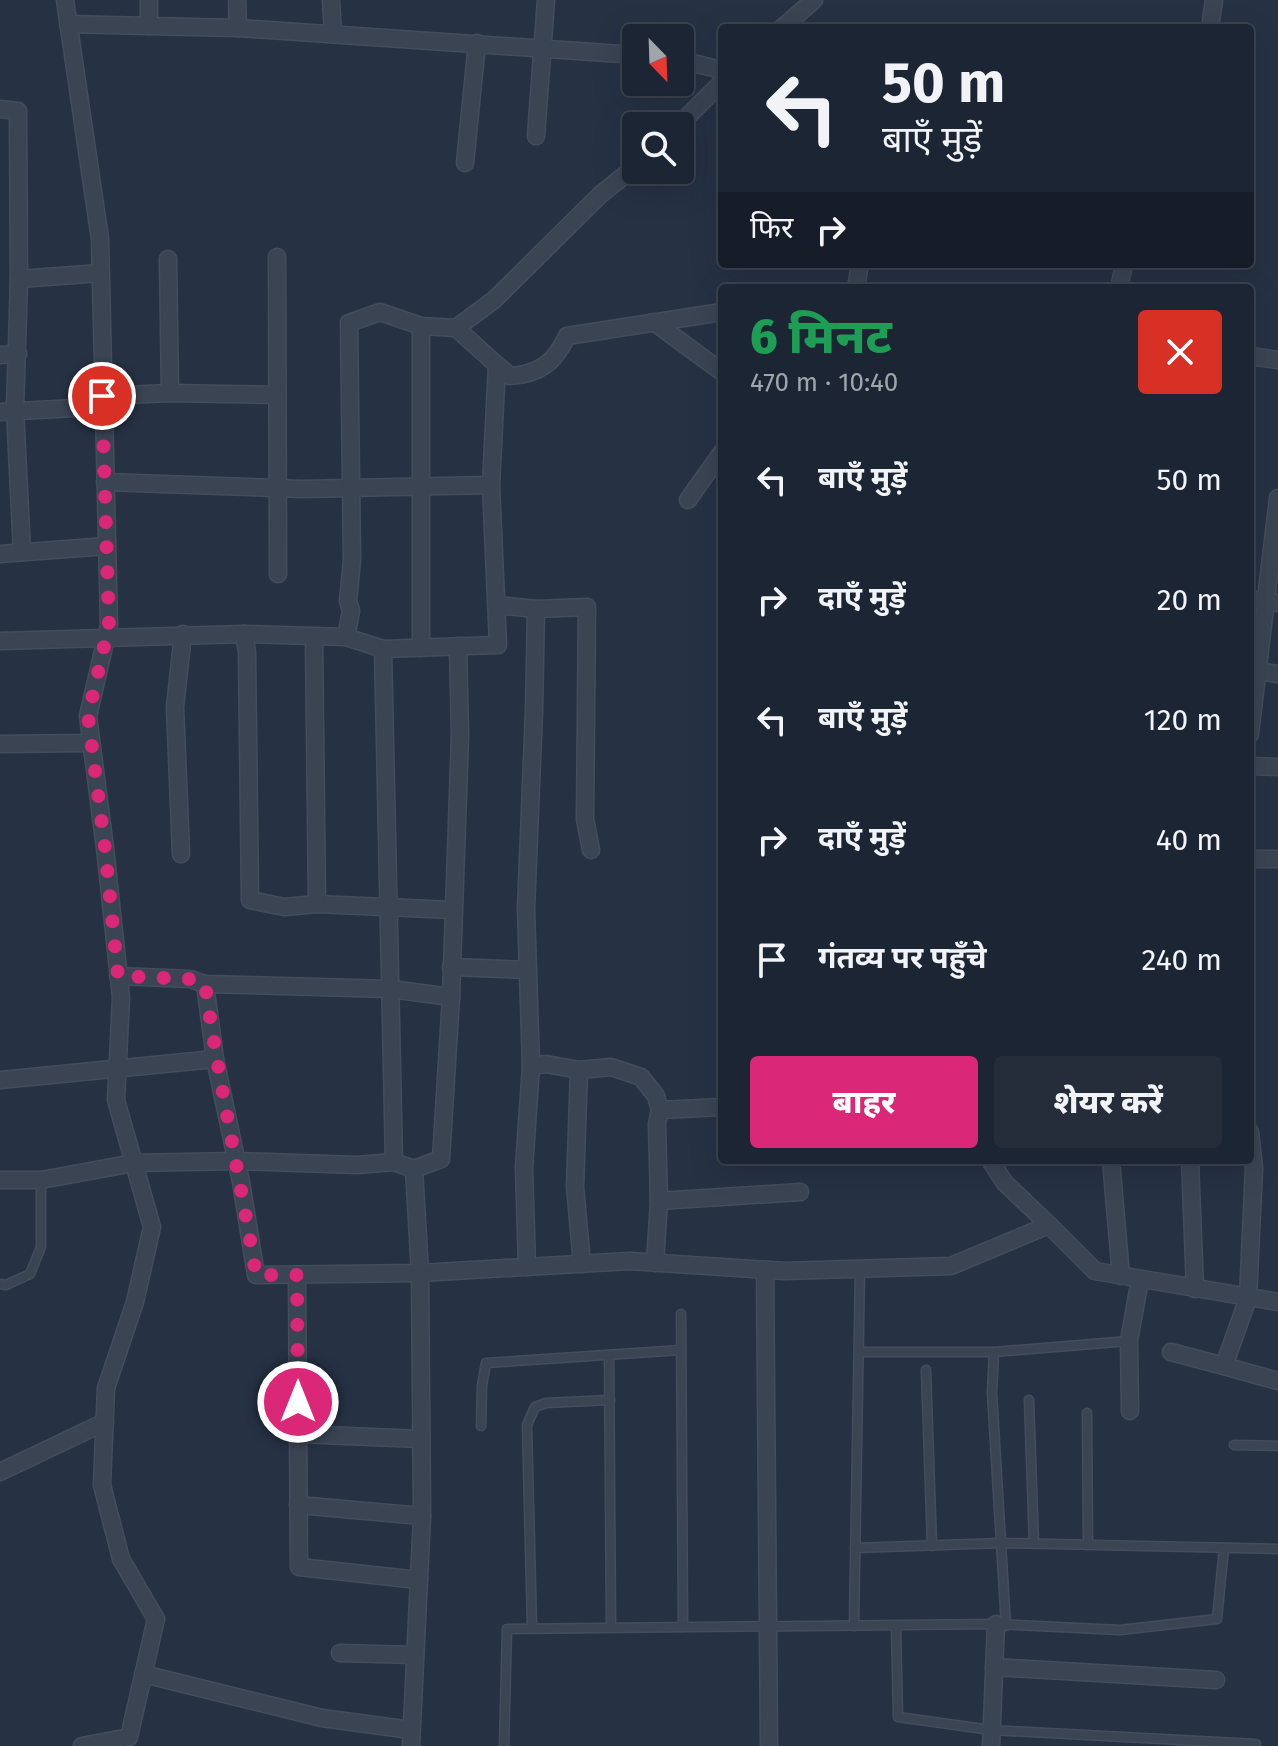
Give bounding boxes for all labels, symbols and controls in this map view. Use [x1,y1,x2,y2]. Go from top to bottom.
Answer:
north arrow [622,24,694,96]
map controls [622,24,694,184]
text: 50 m [882,50,1005,117]
icon: left [750,56,854,160]
button: search [622,112,694,184]
text: बाएँ मुड़ें [882,118,982,162]
icon: right [809,208,853,252]
text: फिर [750,210,793,246]
text: 6 मिनट [750,308,892,366]
button: close [1138,310,1222,394]
pin [68,362,136,430]
text: 470 m · 10:40 [750,367,898,398]
icon: arrive [80,374,124,418]
icon: left [750,458,794,502]
text: बाएँ मुड़ें [818,460,907,496]
text: 50 m [1157,462,1222,498]
icon: right [750,578,794,622]
text: दाएँ मुड़ें [818,580,906,616]
text: 20 m [1157,582,1222,618]
icon: left [750,698,794,742]
text: बाएँ मुड़ें [818,700,907,736]
text: 120 m [1144,702,1222,738]
icon: right [750,818,794,862]
text: दाएँ मुड़ें [818,820,906,856]
text: 40 m [1156,822,1222,858]
icon: arrive [750,938,794,982]
text: गंतव्य पर पहुँचे [818,940,986,976]
text: 240 m [1142,942,1222,978]
button: बाहर [750,1056,978,1148]
button: शेयर करें [994,1056,1222,1148]
position arrow [256,1360,340,1444]

